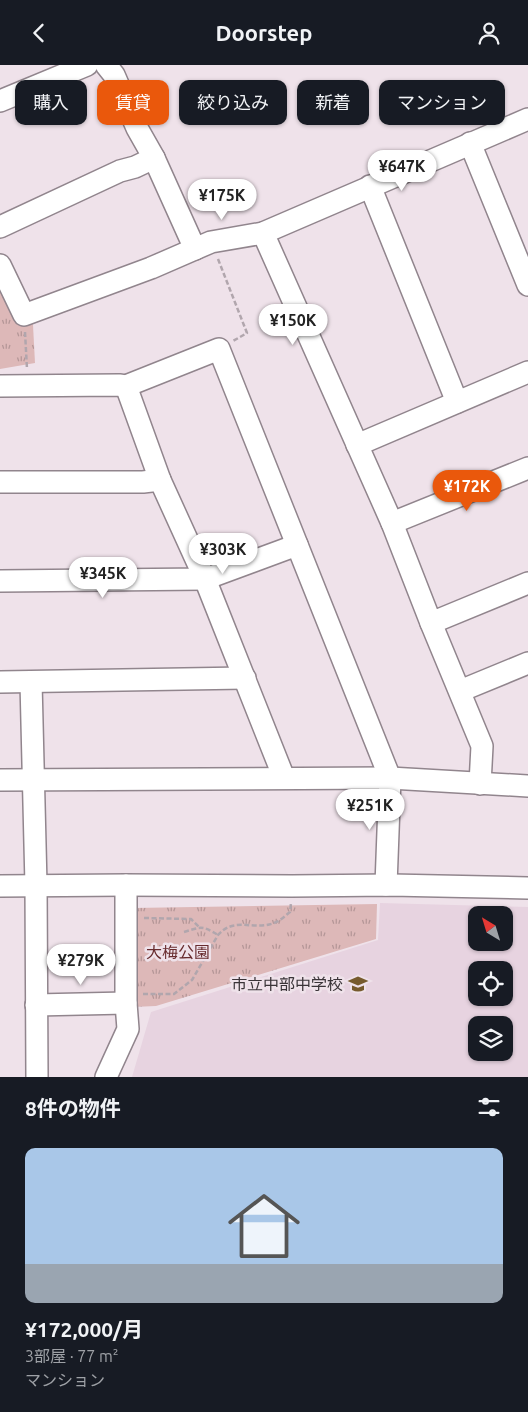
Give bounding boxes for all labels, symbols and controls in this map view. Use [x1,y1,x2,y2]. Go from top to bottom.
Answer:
icon: back [25,19,53,47]
icon: person [475,19,503,47]
text: Doorstep [216,20,312,45]
chip: 購入 [15,80,87,125]
chip: 賃貸 [97,80,169,125]
chip: 絞り込み [179,80,287,125]
chip: 新着 [297,80,369,125]
chip: マンション [379,80,505,125]
pin: ¥647K [367,149,437,192]
text: ¥647K [379,157,425,175]
pin: ¥175K [187,179,257,221]
text: ¥175K [199,186,245,204]
pin: ¥150K [258,303,328,346]
text: ¥150K [270,311,316,329]
pin: ¥172K [432,469,502,512]
text: ¥172K [444,477,490,495]
pin: ¥303K [188,533,258,575]
text: ¥303K [200,540,246,558]
pin: ¥345K [68,557,138,599]
text: ¥345K [80,564,126,582]
pin: ¥251K [335,789,405,831]
text: ¥251K [347,796,393,814]
north arrow [468,906,512,951]
map controls [468,906,513,1061]
pin: ¥279K [46,943,116,986]
park label: 大梅公園 [146,943,210,961]
text: ¥279K [58,951,104,969]
button: locate [468,961,513,1006]
school or university icon: 市立中部中学校 [347,973,369,995]
place label: 市立中部中学校 [231,975,343,993]
button: layers [468,1016,513,1061]
icon: filters [475,1093,503,1121]
text: 8件の物件 [25,1096,121,1120]
icon: home [219,1181,309,1271]
text: ¥172,000/月 [25,1317,143,1341]
text: 3部屋 · 77 m² [25,1347,119,1365]
text: マンション [25,1371,105,1389]

